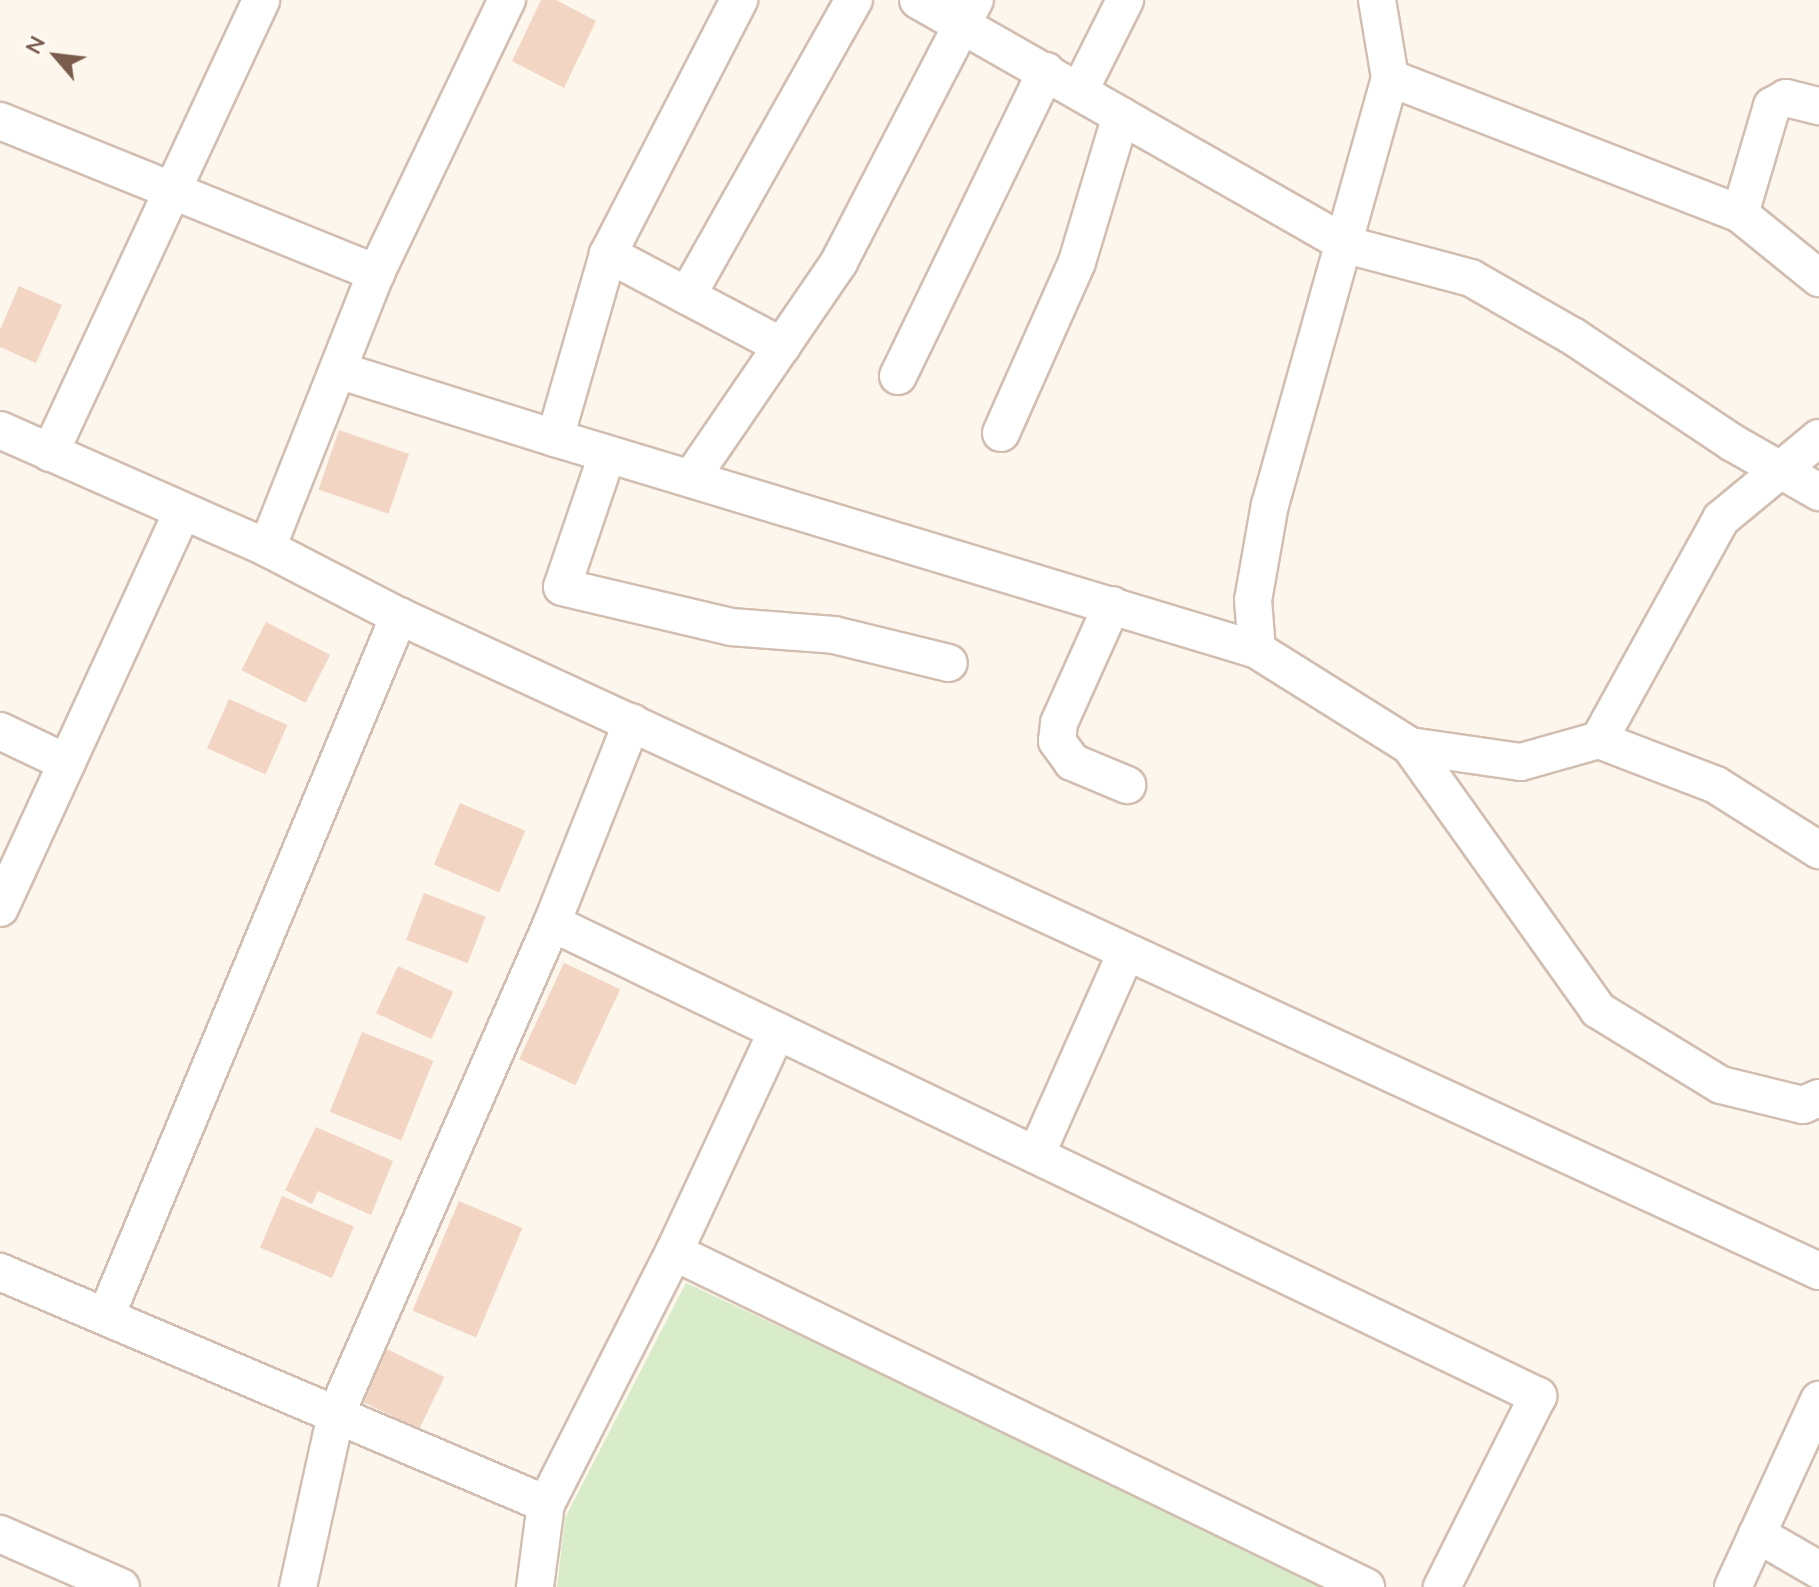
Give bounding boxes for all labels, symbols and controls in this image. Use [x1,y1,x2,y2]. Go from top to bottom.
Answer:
north arrow [16,16,96,96]
text: N [19,31,51,59]

